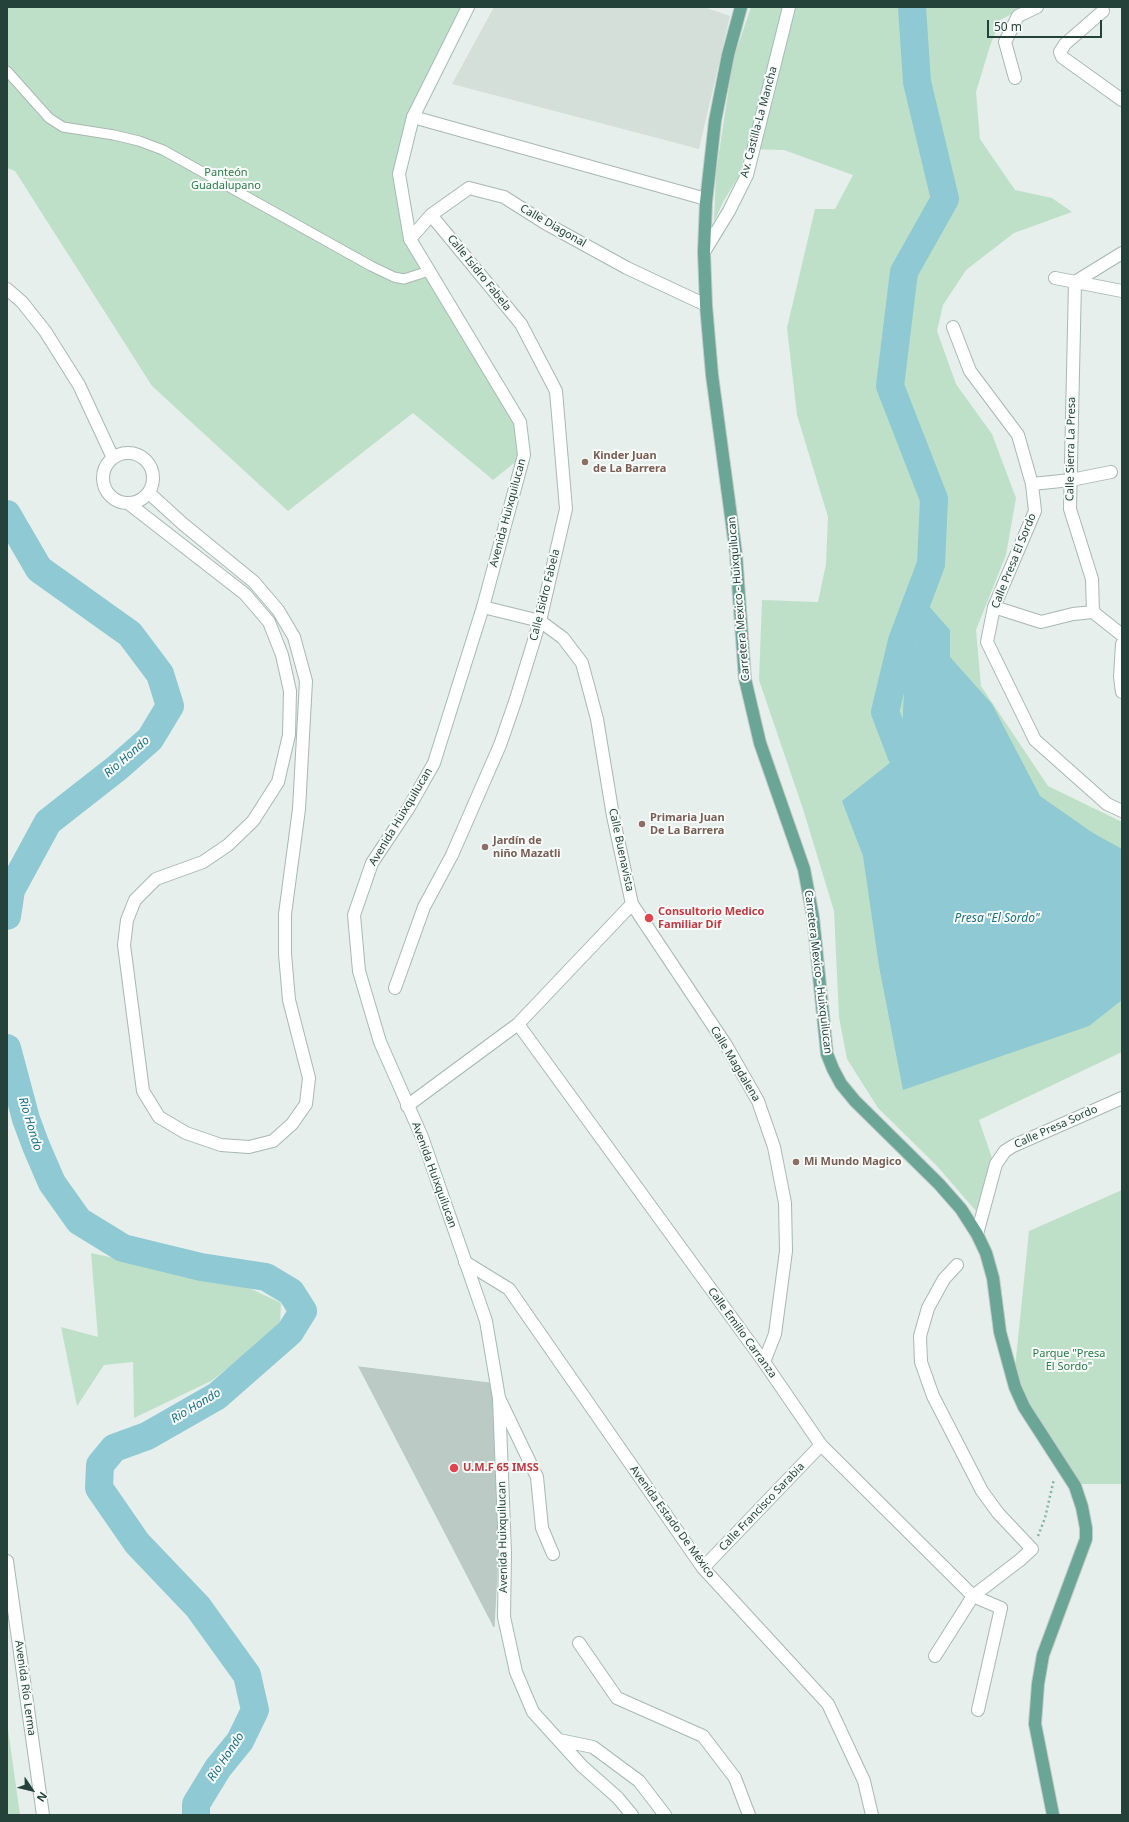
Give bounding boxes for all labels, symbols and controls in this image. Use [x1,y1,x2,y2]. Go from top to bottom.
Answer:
scale bar [989,12,1104,38]
text: 50 m [994,18,1022,35]
street label: Av. Castilla-La Mancha [738,65,780,179]
park label: Panteón Guadalupano [191,166,261,192]
street label: Calle Diagonal [518,202,588,250]
street label: Calle Isidro Fabela [444,232,514,314]
street label: Calle Sierra La Presa [1063,397,1079,501]
place label: Kinder Juan de La Barrera [593,449,666,475]
street label: Avenida Huixquilucan [487,457,529,569]
marker: Kinder Juan de La Barrera [580,457,590,467]
street label: Calle Presa El Sordo [989,511,1039,611]
street label: Carretera Mexico - Huixquilucan [725,516,753,682]
street label: Calle Isidro Fabela [527,548,563,642]
water label: Rio Hondo [101,733,153,781]
street label: Avenida Huixquilucan [367,766,435,868]
street label: Calle Buenavista [606,807,636,893]
place label: Primaria Juan De La Barrera [650,811,725,837]
marker: Primaria Juan De La Barrera [637,819,647,829]
place label: Jardín de niño Mazatli [493,834,561,860]
marker: Jardín de niño Mazatli [480,842,490,852]
street label: Carretera Mexico - Huixquilucan [801,889,835,1055]
place label: Consultorio Medico Familiar Dif [658,905,764,931]
marker: Consultorio Medico Familiar Dif [643,912,655,924]
water label: Presa "El Sordo" [954,912,1040,926]
street label: Calle Magdalena [707,1024,763,1104]
water label: Rio Hondo [15,1095,45,1153]
street label: Calle Presa Sordo [1012,1103,1100,1151]
street label: Avenida Huixquilucan [409,1120,459,1230]
place label: Mi Mundo Magico [804,1155,902,1169]
marker: Mi Mundo Magico [791,1157,801,1167]
street label: Calle Emilio Carranza [705,1285,779,1381]
park label: Parque "Presa El Sordo" [1033,1347,1105,1373]
water label: Rio Hondo [169,1386,223,1426]
street label: Calle Francisco Sarabia [716,1460,808,1554]
place label: U.M.F 65 IMSS [463,1461,539,1475]
marker: U.M.F 65 IMSS [448,1462,460,1474]
street label: Avenida Estado De México [627,1463,717,1581]
street label: Avenida Huixquilucan [495,1481,511,1593]
street label: Avenida Río Lerma [12,1639,38,1737]
water label: Rio Hondo [205,1730,247,1784]
north arrow [12,1770,52,1810]
text: N [34,1789,51,1805]

